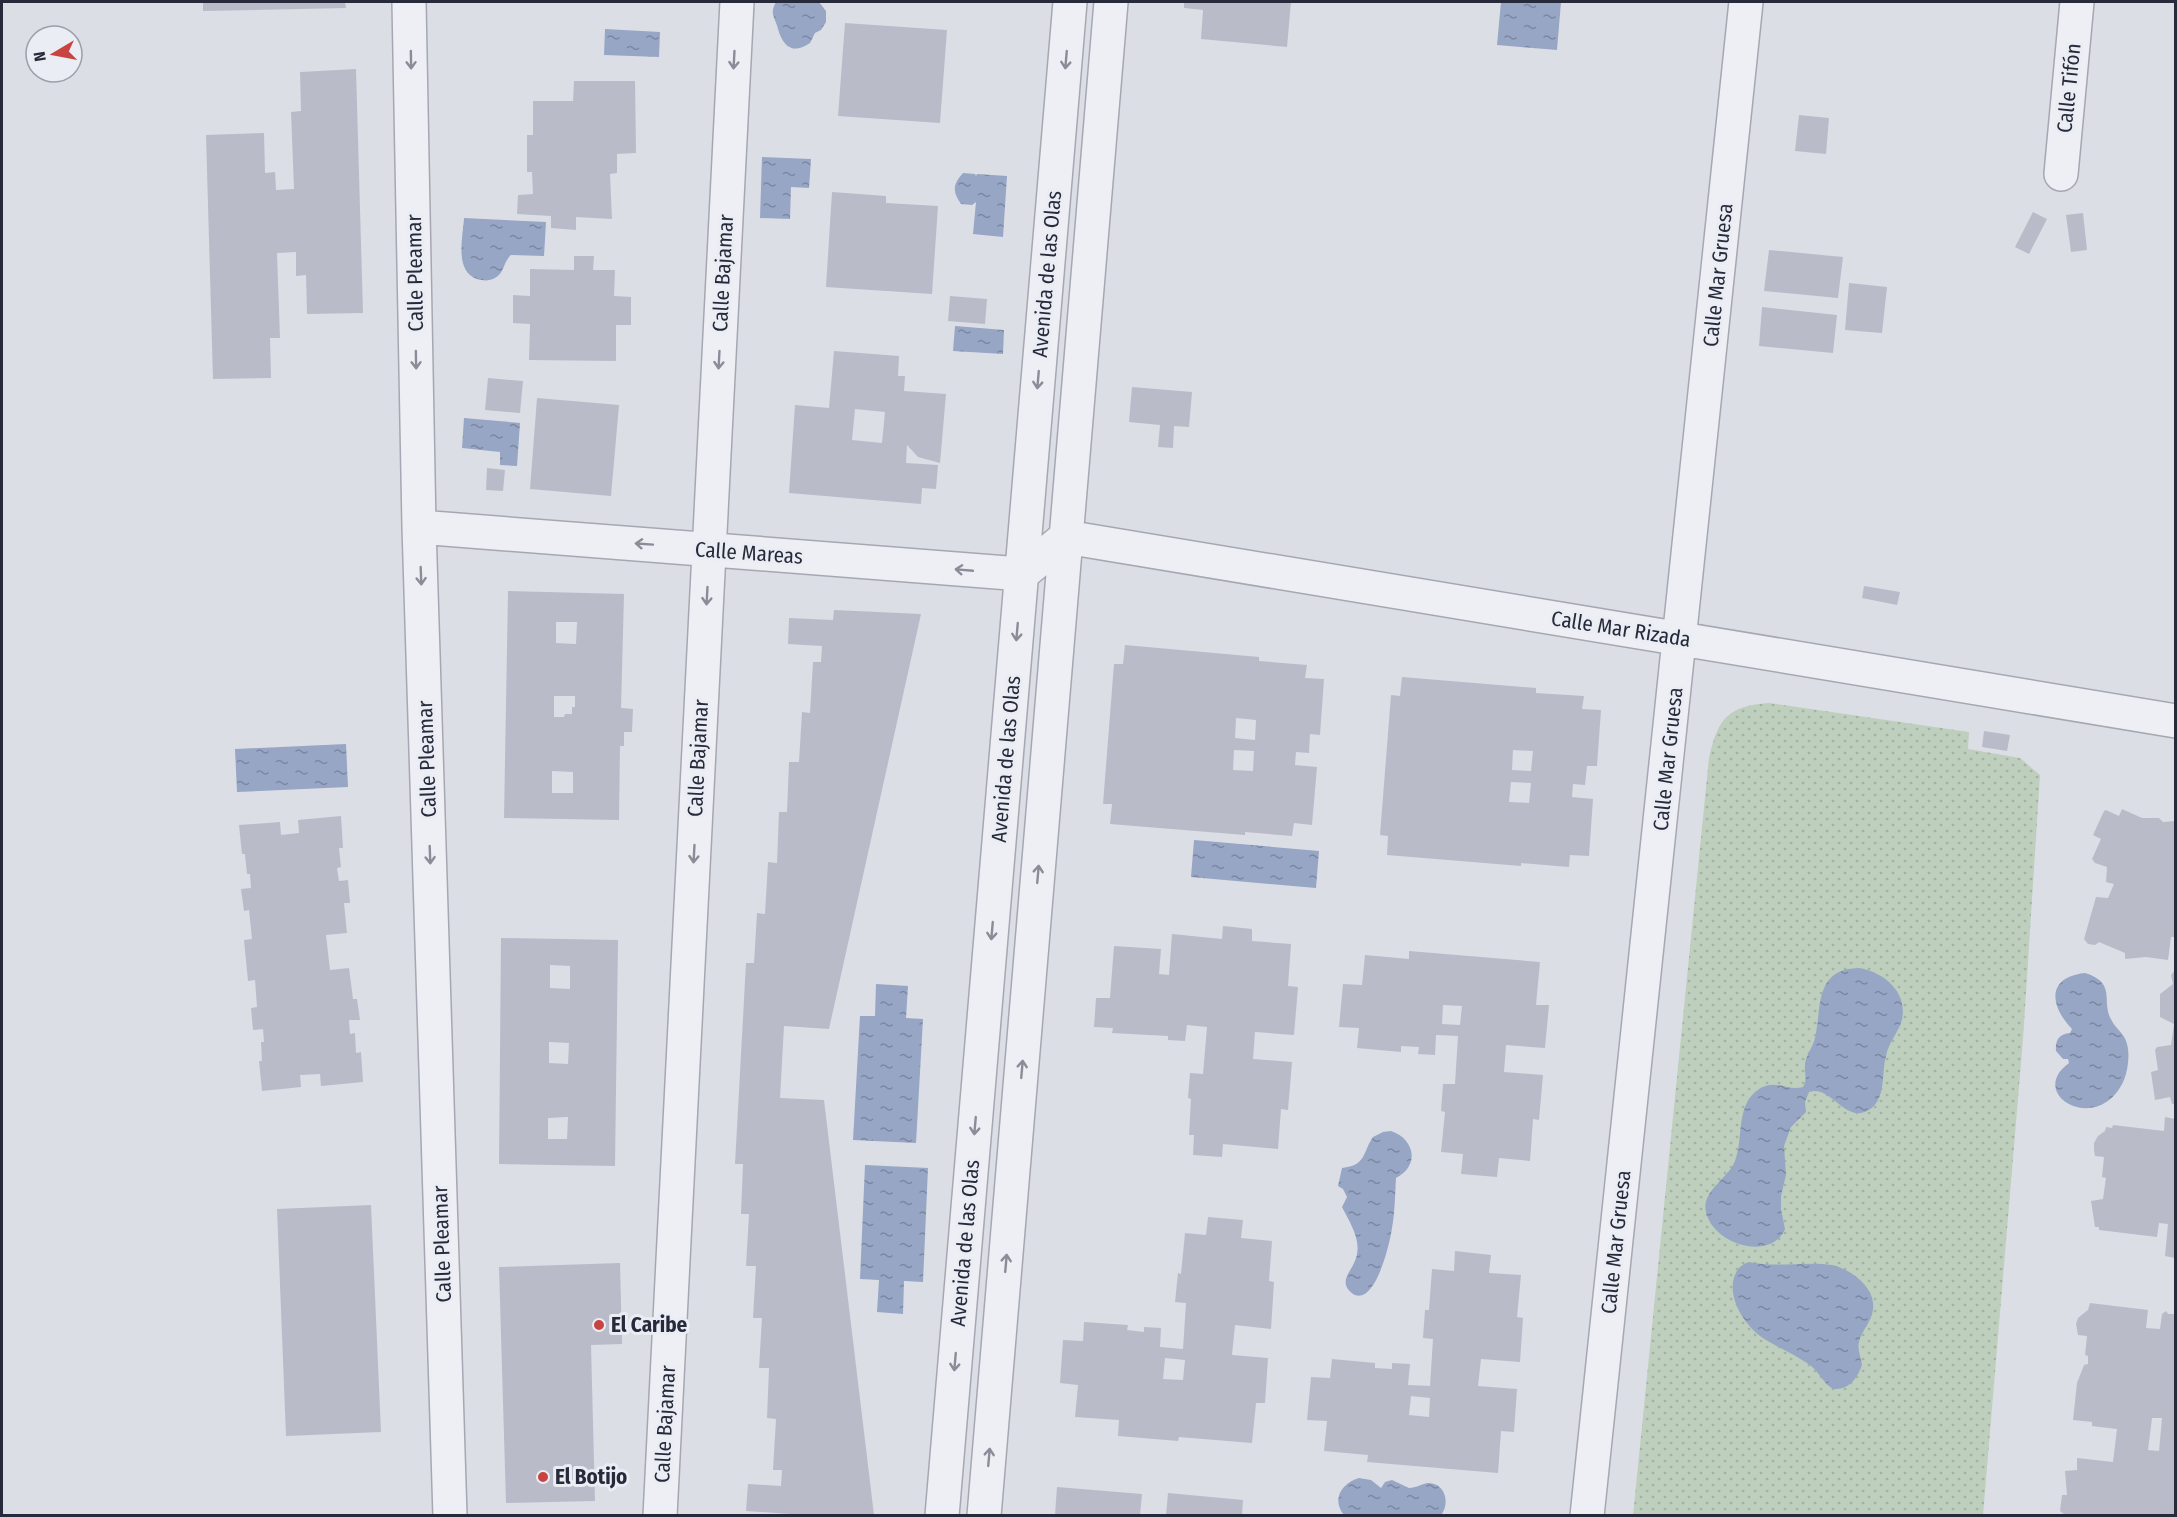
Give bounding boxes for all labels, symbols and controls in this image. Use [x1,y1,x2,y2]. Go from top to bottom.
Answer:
north arrow [24,24,84,84]
street label: Calle Tifón [2051,42,2087,134]
one-way arrow [405,49,416,69]
one-way arrow [728,49,739,69]
one-way arrow [1060,49,1071,69]
text: N [30,50,50,63]
street label: Avenida de las Olas [1027,190,1067,358]
street label: Calle Mar Gruesa [1698,202,1738,348]
street label: Calle Pleamar [401,213,429,332]
street label: Calle Bajamar [707,213,739,332]
one-way arrow [410,349,422,369]
one-way arrow [713,349,724,369]
one-way arrow [1033,369,1044,389]
street label: Calle Mareas [694,536,804,570]
one-way arrow [634,538,654,549]
one-way arrow [954,564,974,575]
one-way arrow [415,565,427,585]
one-way arrow [701,586,712,606]
street label: Calle Mar Rizada [1549,605,1693,653]
one-way arrow [1011,622,1022,642]
street label: Avenida de las Olas [986,675,1026,843]
street label: Calle Mar Gruesa [1648,686,1688,832]
street label: Calle Bajamar [682,698,714,817]
street label: Calle Pleamar [412,699,442,818]
one-way arrow [688,843,699,863]
one-way arrow [424,844,435,864]
one-way arrow [1033,865,1044,885]
one-way arrow [986,921,997,941]
one-way arrow [1017,1059,1028,1079]
one-way arrow [969,1115,980,1135]
street label: Avenida de las Olas [945,1159,985,1327]
street label: Calle Mar Gruesa [1596,1169,1636,1315]
street label: Calle Pleamar [427,1184,457,1303]
one-way arrow [1001,1253,1012,1273]
place label: El Caribe [611,1312,688,1338]
marker: El Caribe [592,1318,606,1332]
one-way arrow [949,1351,960,1371]
street label: Calle Bajamar [649,1364,681,1483]
one-way arrow [984,1448,995,1468]
place label: El Botijo [555,1464,627,1490]
marker: El Botijo [536,1470,550,1484]

